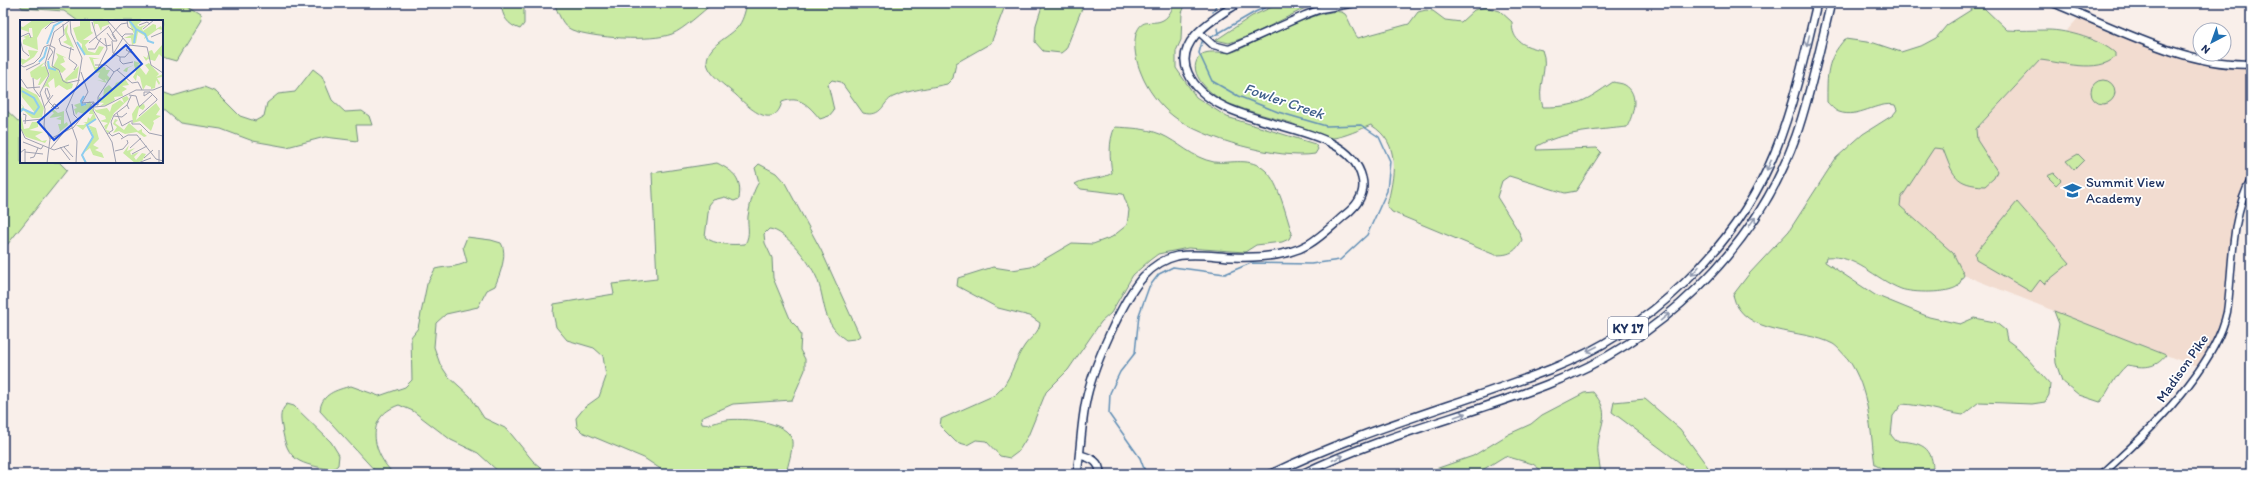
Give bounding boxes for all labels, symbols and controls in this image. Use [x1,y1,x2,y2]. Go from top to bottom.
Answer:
inset map [20,20,163,163]
north arrow [2192,22,2232,62]
one-way arrow [1804,34,1811,47]
text: N [2199,42,2213,57]
water label: Fowler Creek [1242,79,1328,124]
one-way arrow [1765,158,1772,170]
place label: Summit View Academy [2086,174,2165,207]
school or university icon: Summit View Academy [2063,180,2083,200]
one-way arrow [1748,217,1756,228]
one-way arrow [1691,266,1700,276]
one-way arrow [1659,313,1670,322]
road number: KY 17 [1608,317,1648,339]
street label: Madison Pike [2153,331,2212,406]
one-way arrow [1587,346,1599,354]
one-way arrow [1454,410,1466,418]
one-way arrow [1331,454,1343,461]

